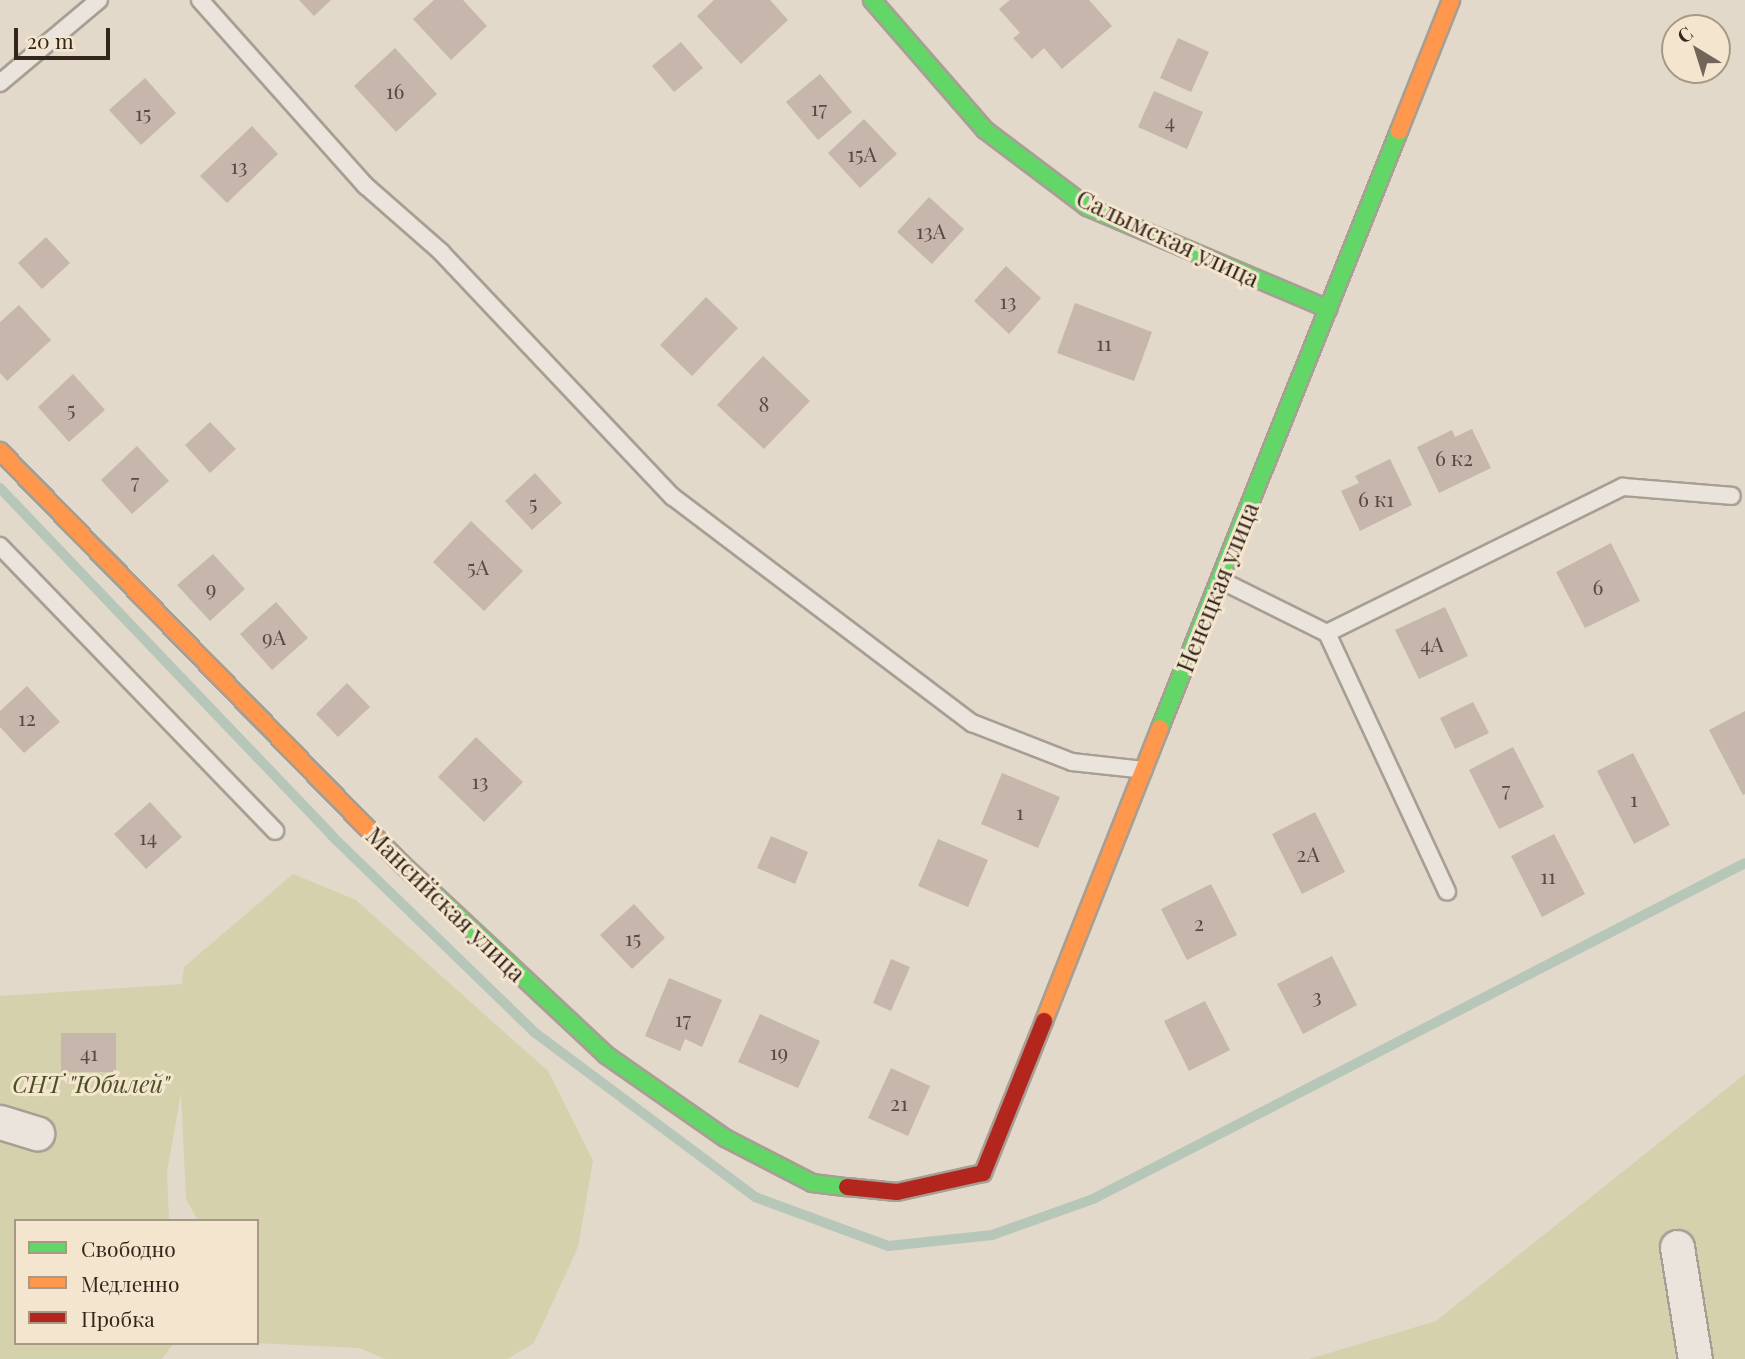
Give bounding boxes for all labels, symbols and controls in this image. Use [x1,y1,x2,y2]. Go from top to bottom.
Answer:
scale bar [18,14,114,58]
north arrow [1661,14,1731,84]
text: С [1671,20,1698,48]
text: 20 m [27,26,74,54]
house number: 16 [386,77,404,103]
house number: 17 [811,94,827,120]
house number: 15 [135,99,151,125]
house number: 4 [1165,107,1175,133]
house number: 15А [847,140,877,166]
house number: 13 [231,152,247,178]
street label: Салымская улица [1072,183,1264,293]
house number: 13А [916,217,946,243]
house number: 13 [1000,287,1016,313]
house number: 11 [1096,329,1112,355]
house number: 8 [759,390,769,416]
house number: 5 [67,395,75,421]
house number: 6 к2 [1435,444,1473,470]
house number: 7 [131,467,139,493]
house number: 6 к1 [1358,485,1394,511]
house number: 5 [529,489,537,515]
street label: Ненецкая улица [1170,498,1264,676]
house number: 5А [467,553,489,579]
house number: 6 [1593,573,1603,599]
house number: 9 [206,574,216,600]
house number: 9А [262,623,286,649]
house number: 4А [1420,630,1444,656]
house number: 12 [18,704,36,730]
house number: 13 [472,767,488,793]
house number: 7 [1502,775,1510,801]
house number: 1 [1630,785,1638,811]
house number: 1 [1016,798,1024,824]
street label: Мансийская улица [360,821,532,987]
house number: 14 [139,823,157,849]
house number: 2А [1296,840,1320,866]
house number: 11 [1540,862,1556,888]
house number: 2 [1194,909,1204,935]
house number: 15 [625,924,641,950]
house number: 3 [1312,982,1322,1008]
house number: 17 [675,1005,691,1031]
house number: 19 [770,1038,788,1064]
house number: 41 [80,1039,98,1065]
park label: СНТ "Юбилей" [12,1070,170,1098]
house number: 21 [890,1089,908,1115]
legend [14,1219,259,1345]
text: Свободно [81,1234,176,1262]
text: Медленно [81,1269,179,1297]
text: Пробка [81,1304,155,1332]

